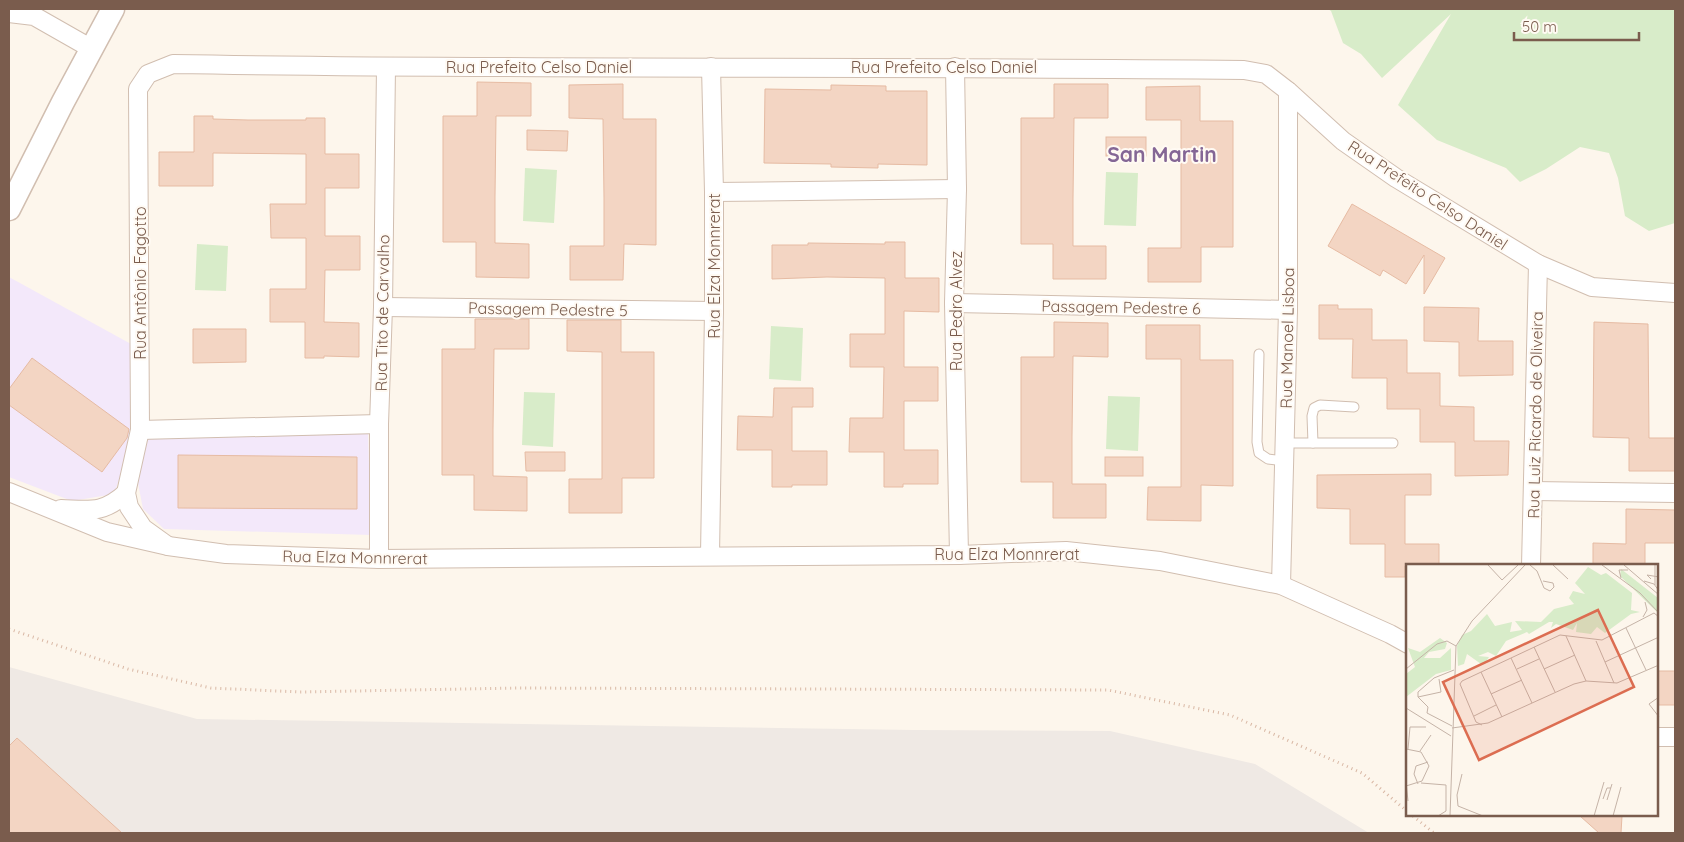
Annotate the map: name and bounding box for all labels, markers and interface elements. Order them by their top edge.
scale bar [1514,10,1639,42]
text: 50 m [1522,17,1557,36]
street label: Rua Prefeito Celso Daniel [446,57,632,77]
street label: Rua Prefeito Celso Daniel [851,57,1037,77]
street label: Rua Prefeito Celso Daniel [1344,136,1512,254]
district label: San Martin [1107,141,1217,167]
street label: Rua Elza Monnrerat [704,193,724,339]
street label: Rua Antônio Fagotto [130,206,150,360]
street label: Rua Tito de Carvalho [371,234,393,392]
street label: Rua Pedro Alvez [946,251,966,371]
street label: Rua Manoel Lisboa [1276,267,1298,409]
street label: Passagem Pedestre 6 [1041,296,1201,318]
street label: Passagem Pedestre 5 [468,298,628,320]
street label: Rua Luiz Ricardo de Oliveira [1523,311,1547,519]
street label: Rua Elza Monnrerat [934,544,1080,564]
street label: Rua Elza Monnrerat [282,546,428,568]
inset map [1406,564,1659,817]

